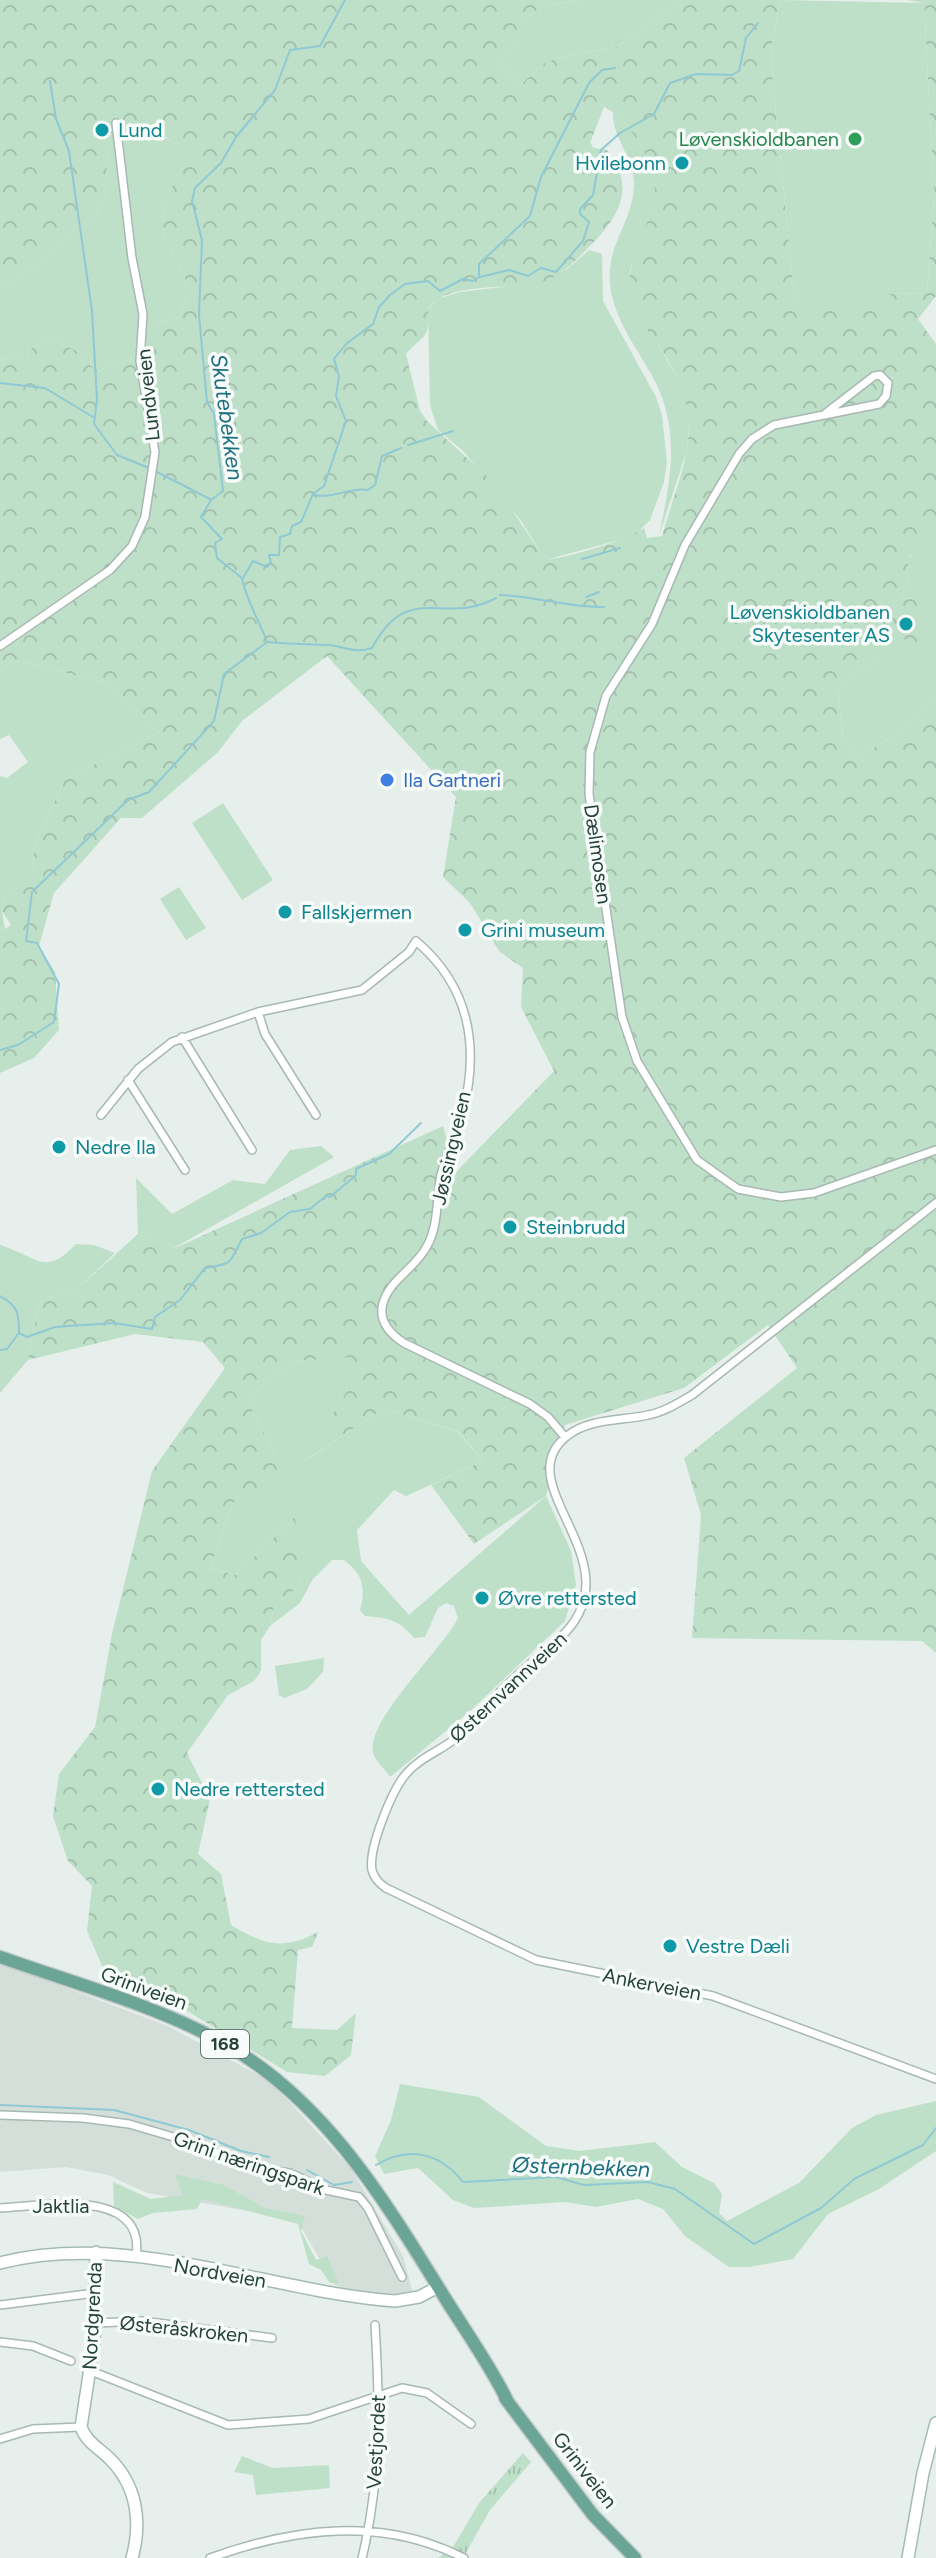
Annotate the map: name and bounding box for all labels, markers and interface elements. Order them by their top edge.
place label: Lund [118,118,162,142]
marker: Lund [93,121,111,139]
place label: Løvenskioldbanen [679,127,839,151]
marker: Løvenskioldbanen [846,130,864,148]
place label: Hvilebonn [575,151,666,175]
marker: Hvilebonn [673,154,691,172]
street label: Lundveien [131,348,165,442]
water label: Skutebekken [205,352,249,482]
place label: Løvenskioldbanen Skytesenter AS [730,600,890,647]
marker: Løvenskioldbanen Skytesenter AS [897,615,915,633]
place label: Ila Gartneri [403,768,501,792]
marker: Ila Gartneri [378,771,396,789]
street label: Dælimosen [579,803,617,905]
place label: Fallskjermen [301,900,412,924]
marker: Fallskjermen [276,903,294,921]
place label: Grini museum [481,918,605,942]
marker: Grini museum [456,921,474,939]
street label: Jøssingveien [426,1089,476,1207]
place label: Nedre Ila [75,1135,156,1159]
marker: Nedre Ila [50,1138,68,1156]
place label: Steinbrudd [526,1215,626,1239]
marker: Steinbrudd [501,1218,519,1236]
place label: Øvre rettersted [498,1586,637,1610]
marker: Øvre rettersted [473,1589,491,1607]
street label: Østernvannveien [444,1627,572,1747]
place label: Nedre rettersted [174,1777,325,1801]
marker: Nedre rettersted [149,1780,167,1798]
place label: Vestre Dæli [686,1934,790,1958]
marker: Vestre Dæli [661,1937,679,1955]
street label: Griniveien [98,1961,190,2015]
street label: Ankerveien [601,1963,703,2005]
road number: 168 [201,2030,249,2058]
street label: Grini næringspark [170,2126,328,2200]
water label: Østernbekken [510,2151,651,2183]
street label: Jaktlia [33,2194,90,2218]
street label: Nordveien [172,2253,268,2293]
street label: Nordgrenda [77,2261,107,2371]
street label: Østeråskroken [118,2310,250,2348]
street label: Vestjordet [362,2394,390,2490]
street label: Griniveien [548,2427,622,2513]

